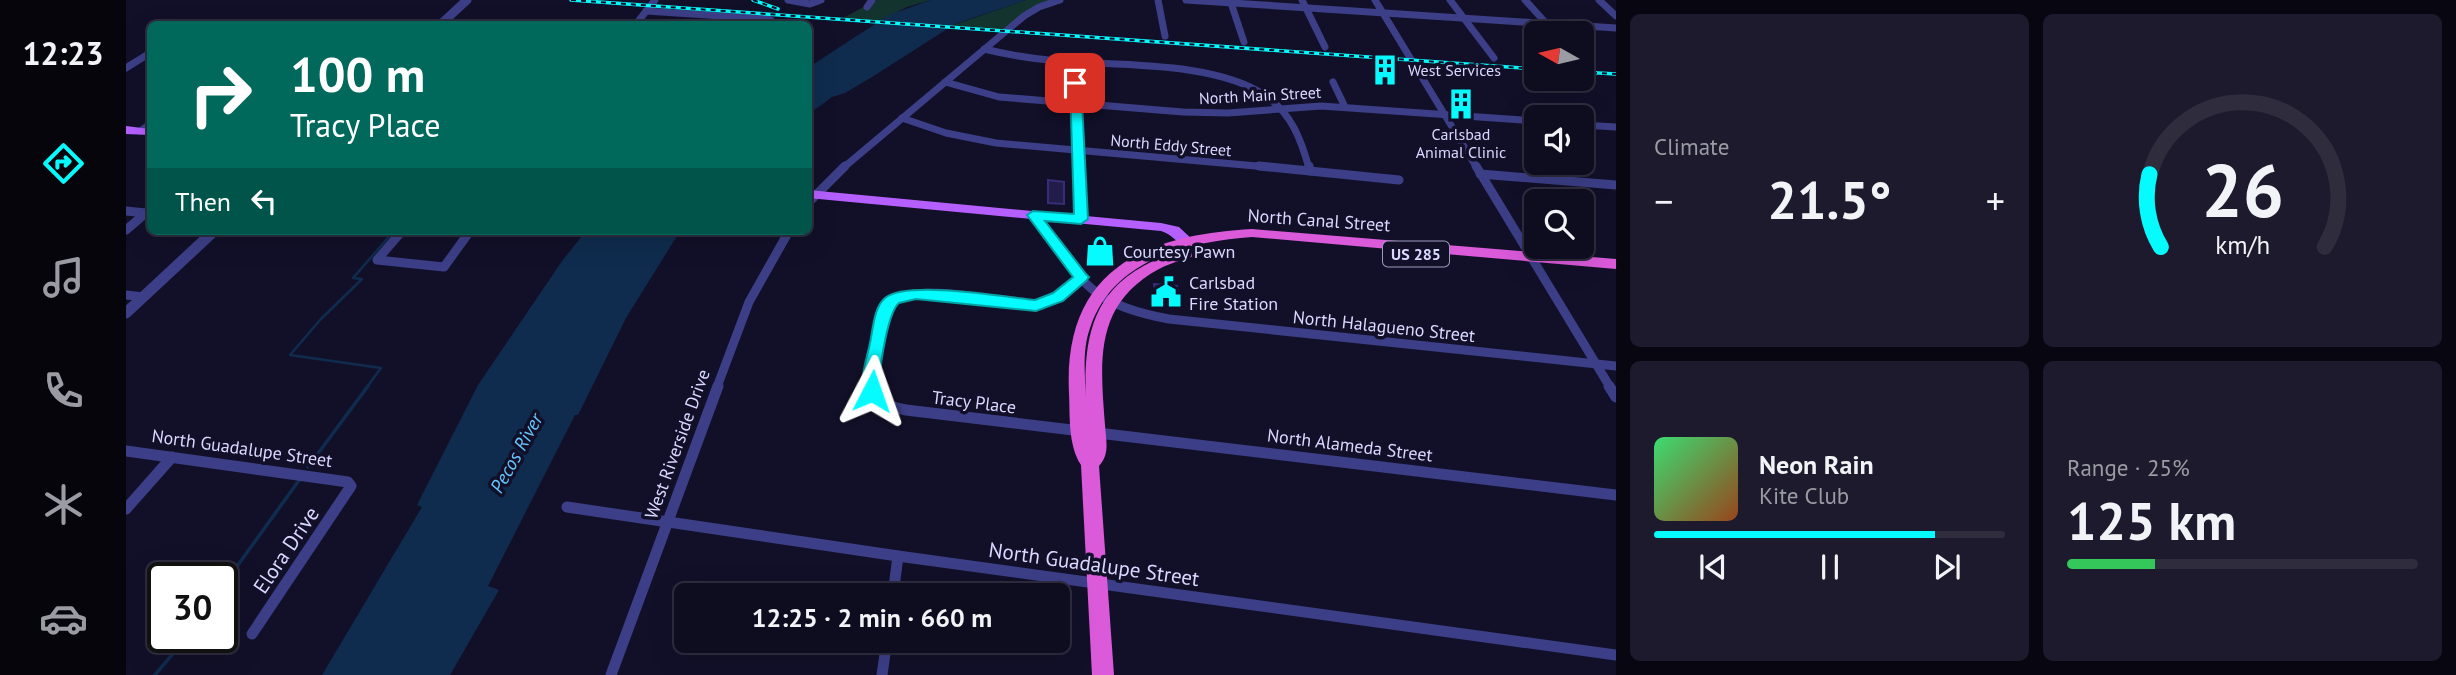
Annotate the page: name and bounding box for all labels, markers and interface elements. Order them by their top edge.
north arrow [1524,21,1594,91]
map controls [1524,21,1594,259]
text: 12:23 [22,32,104,74]
text: 100 m [290,42,425,106]
icon: right [175,49,266,140]
pin [1045,53,1105,113]
building icon: West Services [1368,53,1402,87]
place label: West Services [1408,60,1501,80]
icon: arrive [1056,64,1094,102]
street label: North Main Street [1198,82,1322,108]
building icon: Carlsbad Animal Clinic [1444,87,1478,121]
text: Tracy Place [290,104,441,146]
button: sound [1524,105,1594,175]
place label: Carlsbad Animal Clinic [1416,124,1506,162]
street label: North Eddy Street [1110,130,1233,160]
text: Climate [1654,132,1729,161]
icon: directions [39,139,88,188]
text: 26 [2201,143,2284,237]
text: 21.5° [1768,166,1891,233]
text: − [1654,176,1673,225]
text: + [1986,176,2005,225]
icon: left [245,182,283,220]
text: Then [175,185,231,218]
button: search [1524,189,1594,259]
street label: North Canal Street [1247,204,1391,236]
text: km/h [2215,228,2270,260]
shop icon: Courtesy Pawn [1083,234,1117,268]
place label: Courtesy Pawn [1123,240,1235,263]
road number: US 285 [1383,242,1449,266]
icon: music [39,253,88,302]
place label: Carlsbad Fire Station [1189,271,1278,315]
public building icon: Carlsbad Fire Station [1149,275,1183,309]
street label: North Halagueno Street [1292,305,1476,347]
position arrow [835,354,909,428]
icon: phone [39,366,88,415]
street label: West Riverside Drive [639,366,715,522]
street label: Tracy Place [931,385,1017,419]
water label: Pecos River [484,408,548,497]
street label: North Alameda Street [1266,423,1434,467]
street label: North Guadalupe Street [150,424,334,472]
text: Neon Rain [1759,448,1874,481]
text: Range · 25% [2067,453,2190,482]
icon: climate [39,480,88,529]
text: Kite Club [1759,481,1849,510]
text: 125 km [2067,487,2236,554]
street label: Elora Drive [247,501,325,599]
street label: North Guadalupe Street [987,536,1201,592]
icon: previous [1694,548,1732,586]
icon: pause [1811,548,1849,586]
icon: next [1928,548,1966,586]
speed limit sign: 30 [147,562,238,653]
icon: car [39,594,88,643]
text: 12:25 · 2 min · 660 m [752,601,992,634]

